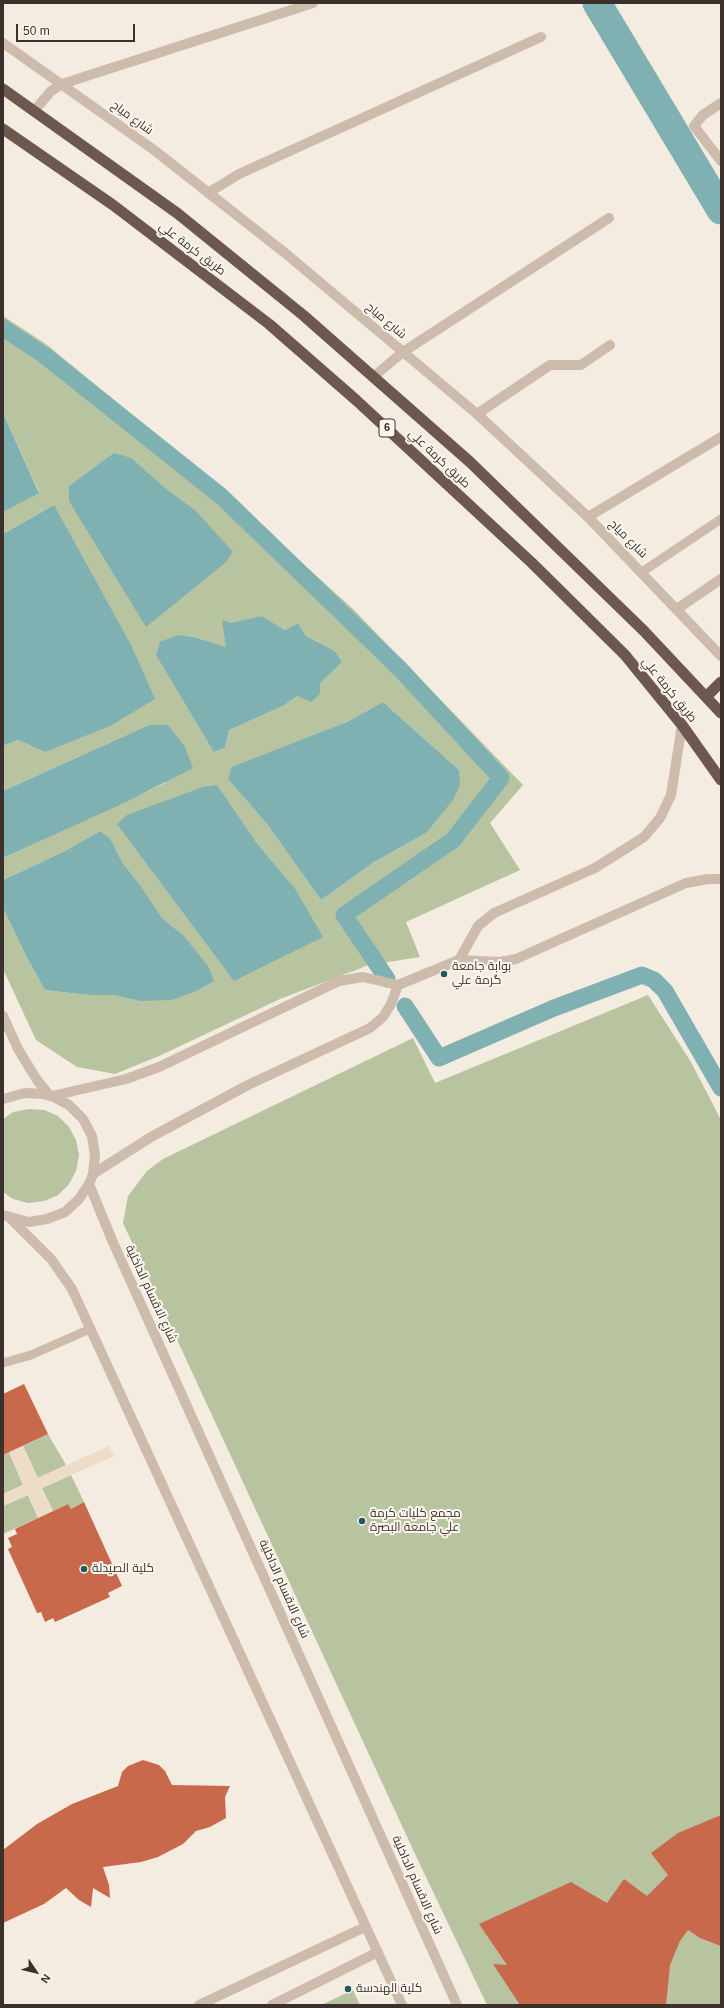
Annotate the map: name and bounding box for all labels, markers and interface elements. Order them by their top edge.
scale bar [18,16,137,42]
text: 50 m [23,24,50,38]
street label: شارع مياح [108,98,156,138]
street label: طريق كرمة علي [156,219,228,279]
street label: شارع مياح [363,300,409,342]
road number: 6 [379,419,395,437]
street label: طريق كرمة علي [405,427,473,491]
street label: شارع مياح [606,517,650,561]
street label: طريق كرمة علي [638,655,700,725]
place label: بوابة جامعة گرمة علي [452,960,511,988]
marker: بوابة جامعة گرمة علي [439,969,449,979]
street label: شارع الاقسام الداخلية [122,1243,180,1345]
place label: مجمع كليات كرمة علي جامعة البصرة [370,1507,461,1535]
marker: مجمع كليات كرمة علي جامعة البصرة [357,1516,367,1526]
street label: شارع الاقسام الداخلية [256,1537,312,1641]
place label: كلية الصيدلة [92,1562,154,1576]
marker: كلية الصيدلة [79,1564,89,1574]
street label: شارع الاقسام الداخلية [389,1833,445,1937]
north arrow [16,1952,56,1992]
text: N [39,1972,53,1986]
place label: كلية الهندسة [356,1982,422,1996]
marker: كلية الهندسة [343,1984,353,1994]

